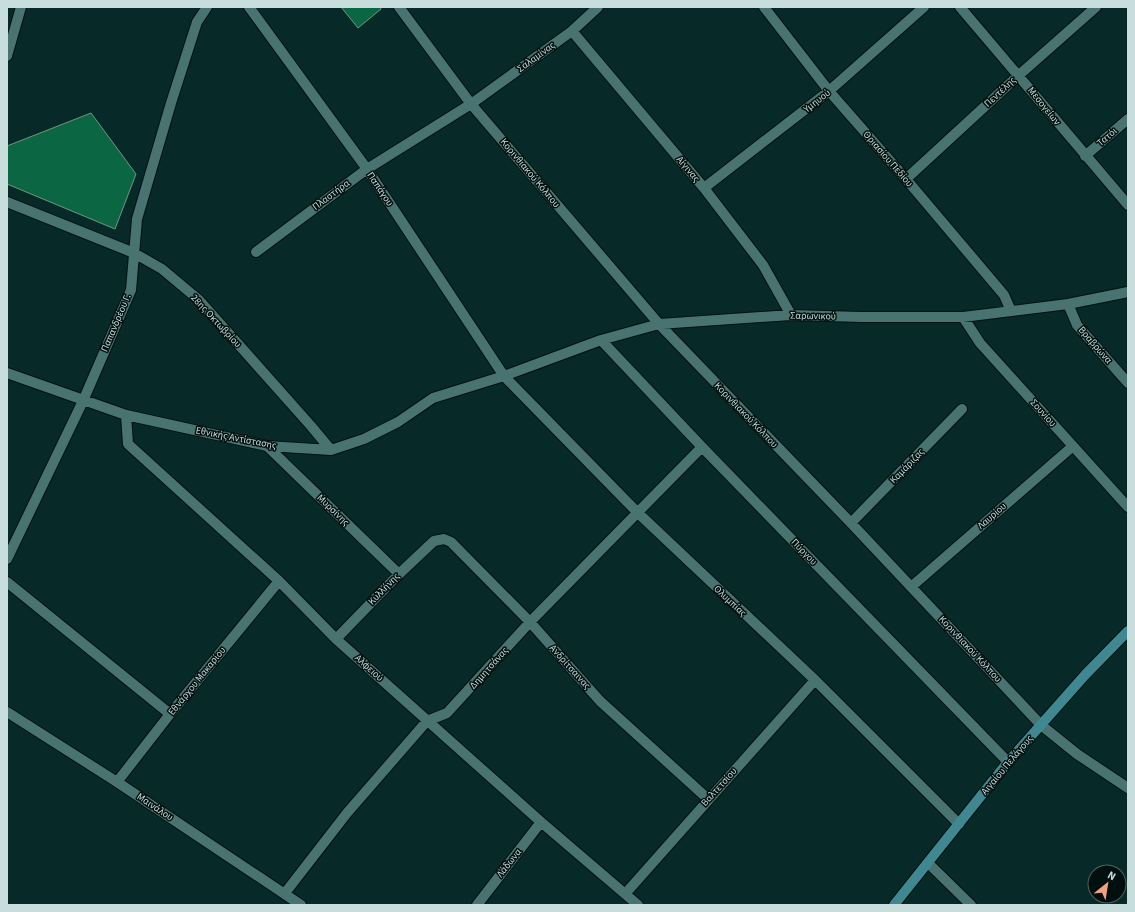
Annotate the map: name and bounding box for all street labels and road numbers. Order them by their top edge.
street label: Σαλαμίνας [514,38,559,76]
street label: Πεντέλης [981,73,1020,110]
street label: Μεσογείων [1024,84,1064,128]
street label: Υμηυού [800,86,834,117]
street label: Τατόι [1094,124,1120,150]
street label: Θριασίου Πεδίου [860,128,916,190]
street label: Κορινθιακού Κόλπου [497,135,563,211]
street label: Αίγινας [673,153,703,186]
street label: Παπάγου [363,169,397,209]
street label: Πλαστήρα [309,176,353,214]
street label: 28ης Οκτωβρίου [188,291,244,351]
street label: Παπανδρέου Γ. [98,292,134,354]
street label: Σαρωνικού [790,309,836,323]
street label: Βραβρώνα [1075,323,1115,367]
street label: Κορινθιακού Κόλπου [711,379,781,451]
street label: Σουνίου [1027,396,1059,430]
street label: Εθνικής Αντίστασης [194,423,278,453]
street label: Καμάριζας [887,445,928,487]
street label: Μυρσίνης [314,491,353,530]
street label: Λαυρίου [974,499,1010,533]
street label: Πύργου [788,536,820,568]
street label: Κυλλήνης [365,569,403,608]
street label: Ολυμπίας [711,582,750,620]
street label: Κορινθιακού Κόλπου [935,613,1005,685]
street label: Ανδρίτσαινας [546,642,594,693]
street label: Δημητσάνας [466,643,512,692]
street label: Εθνάρχου Μακαρίου [165,644,229,718]
street label: Αλφειού [351,651,387,685]
street label: Αιγαίου Πελάγους [978,732,1037,798]
street label: Βαλτετσίου [698,765,740,809]
street label: Μαινάλου [134,790,176,824]
street label: Λάδωνα [493,845,525,880]

